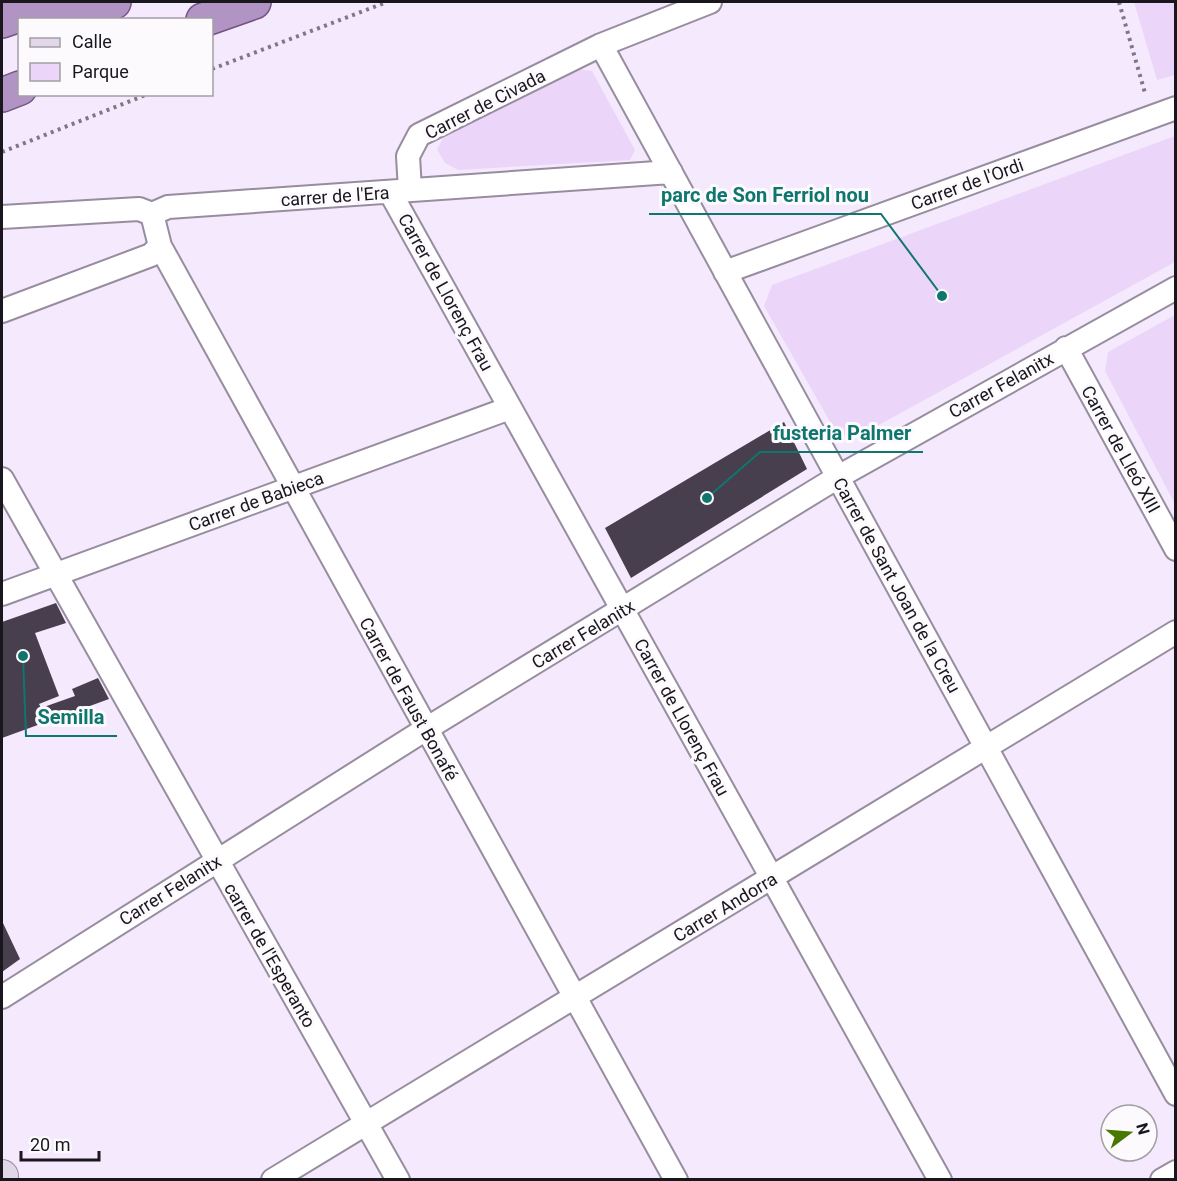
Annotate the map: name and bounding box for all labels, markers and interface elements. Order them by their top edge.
legend [18,18,213,96]
text: Calle [72,31,112,52]
text: Parque [72,61,129,82]
street label: Carrer de Civada [421,65,549,143]
street label: Carrer de l'Ordi [908,154,1026,214]
callout: parc de Son Ferriol nou [649,176,881,214]
street label: carrer de l'Era [280,182,390,210]
text: parc de Son Ferriol nou [661,183,869,207]
street label: Carrer de Llorenç Frau [394,210,498,374]
street label: Carrer Felanitx [945,348,1057,422]
street label: Carrer de Lleó XIII [1077,382,1165,516]
callout: fusteria Palmer [760,414,923,452]
text: fusteria Palmer [773,421,912,445]
street label: Carrer de Babieca [186,467,326,535]
street label: Carrer de Sant Joan de la Creu [829,474,965,696]
street label: Carrer Felanitx [528,595,638,673]
street label: Carrer de Faust Bonafé [355,614,463,784]
street label: Carrer de Llorenç Frau [630,635,734,799]
callout: Semilla [26,698,117,736]
text: Semilla [37,705,105,729]
street label: Carrer Felanitx [115,850,225,930]
street label: Carrer Andorra [669,868,781,946]
street label: carrer de l'Esperanto [220,879,320,1031]
north arrow [1099,1103,1159,1163]
text: N [1132,1121,1154,1137]
scale bar [21,1124,99,1162]
text: 20 m [30,1134,70,1155]

